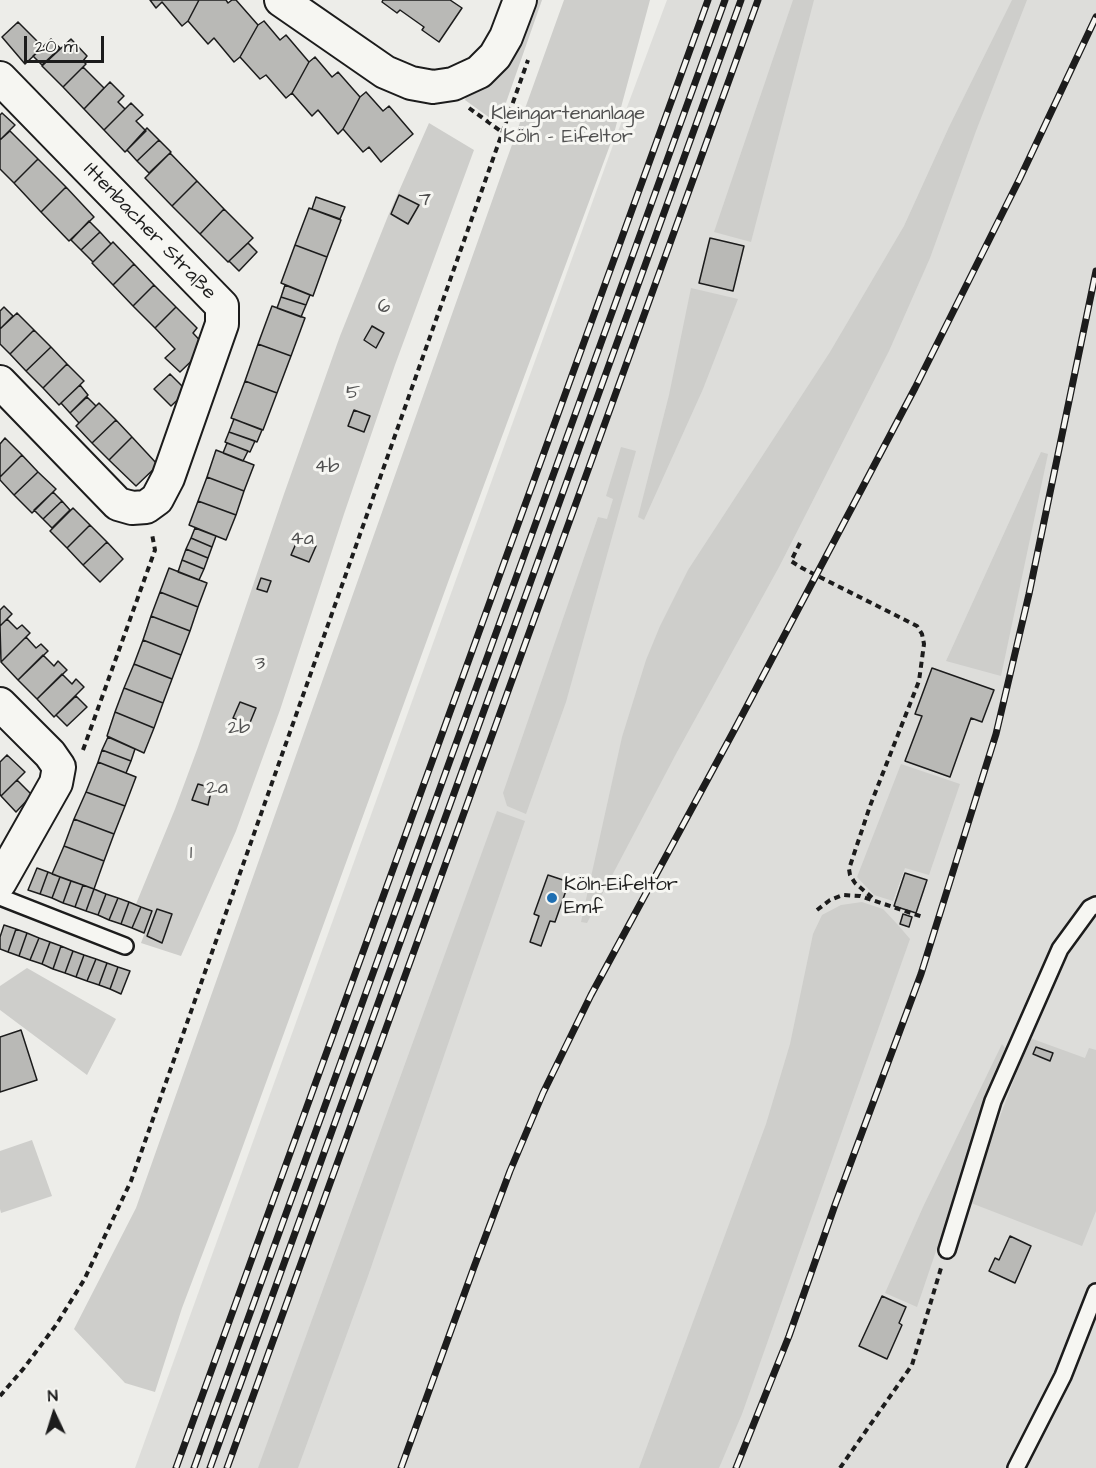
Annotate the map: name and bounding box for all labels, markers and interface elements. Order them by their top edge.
scale bar [27,24,106,62]
text: 20 m [35,34,78,59]
park label: Kleingartenanlage Köln - Eifeltor [491,103,645,150]
street label: Ittenbacher Straße [77,159,221,305]
park label: 7 [419,189,431,213]
park label: 6 [378,296,390,320]
park label: 5 [346,382,360,406]
park label: 4b [315,456,339,480]
park label: 4a [290,528,314,552]
park label: 3 [255,653,265,677]
park label: 2b [228,717,250,741]
park label: 2a [206,777,228,801]
park label: 1 [190,842,192,866]
place label: Köln-Eifeltor Emf [564,874,678,921]
marker: Köln-Eifeltor Emf [545,891,559,905]
north arrow [24,1384,84,1444]
text: N [47,1385,59,1407]

